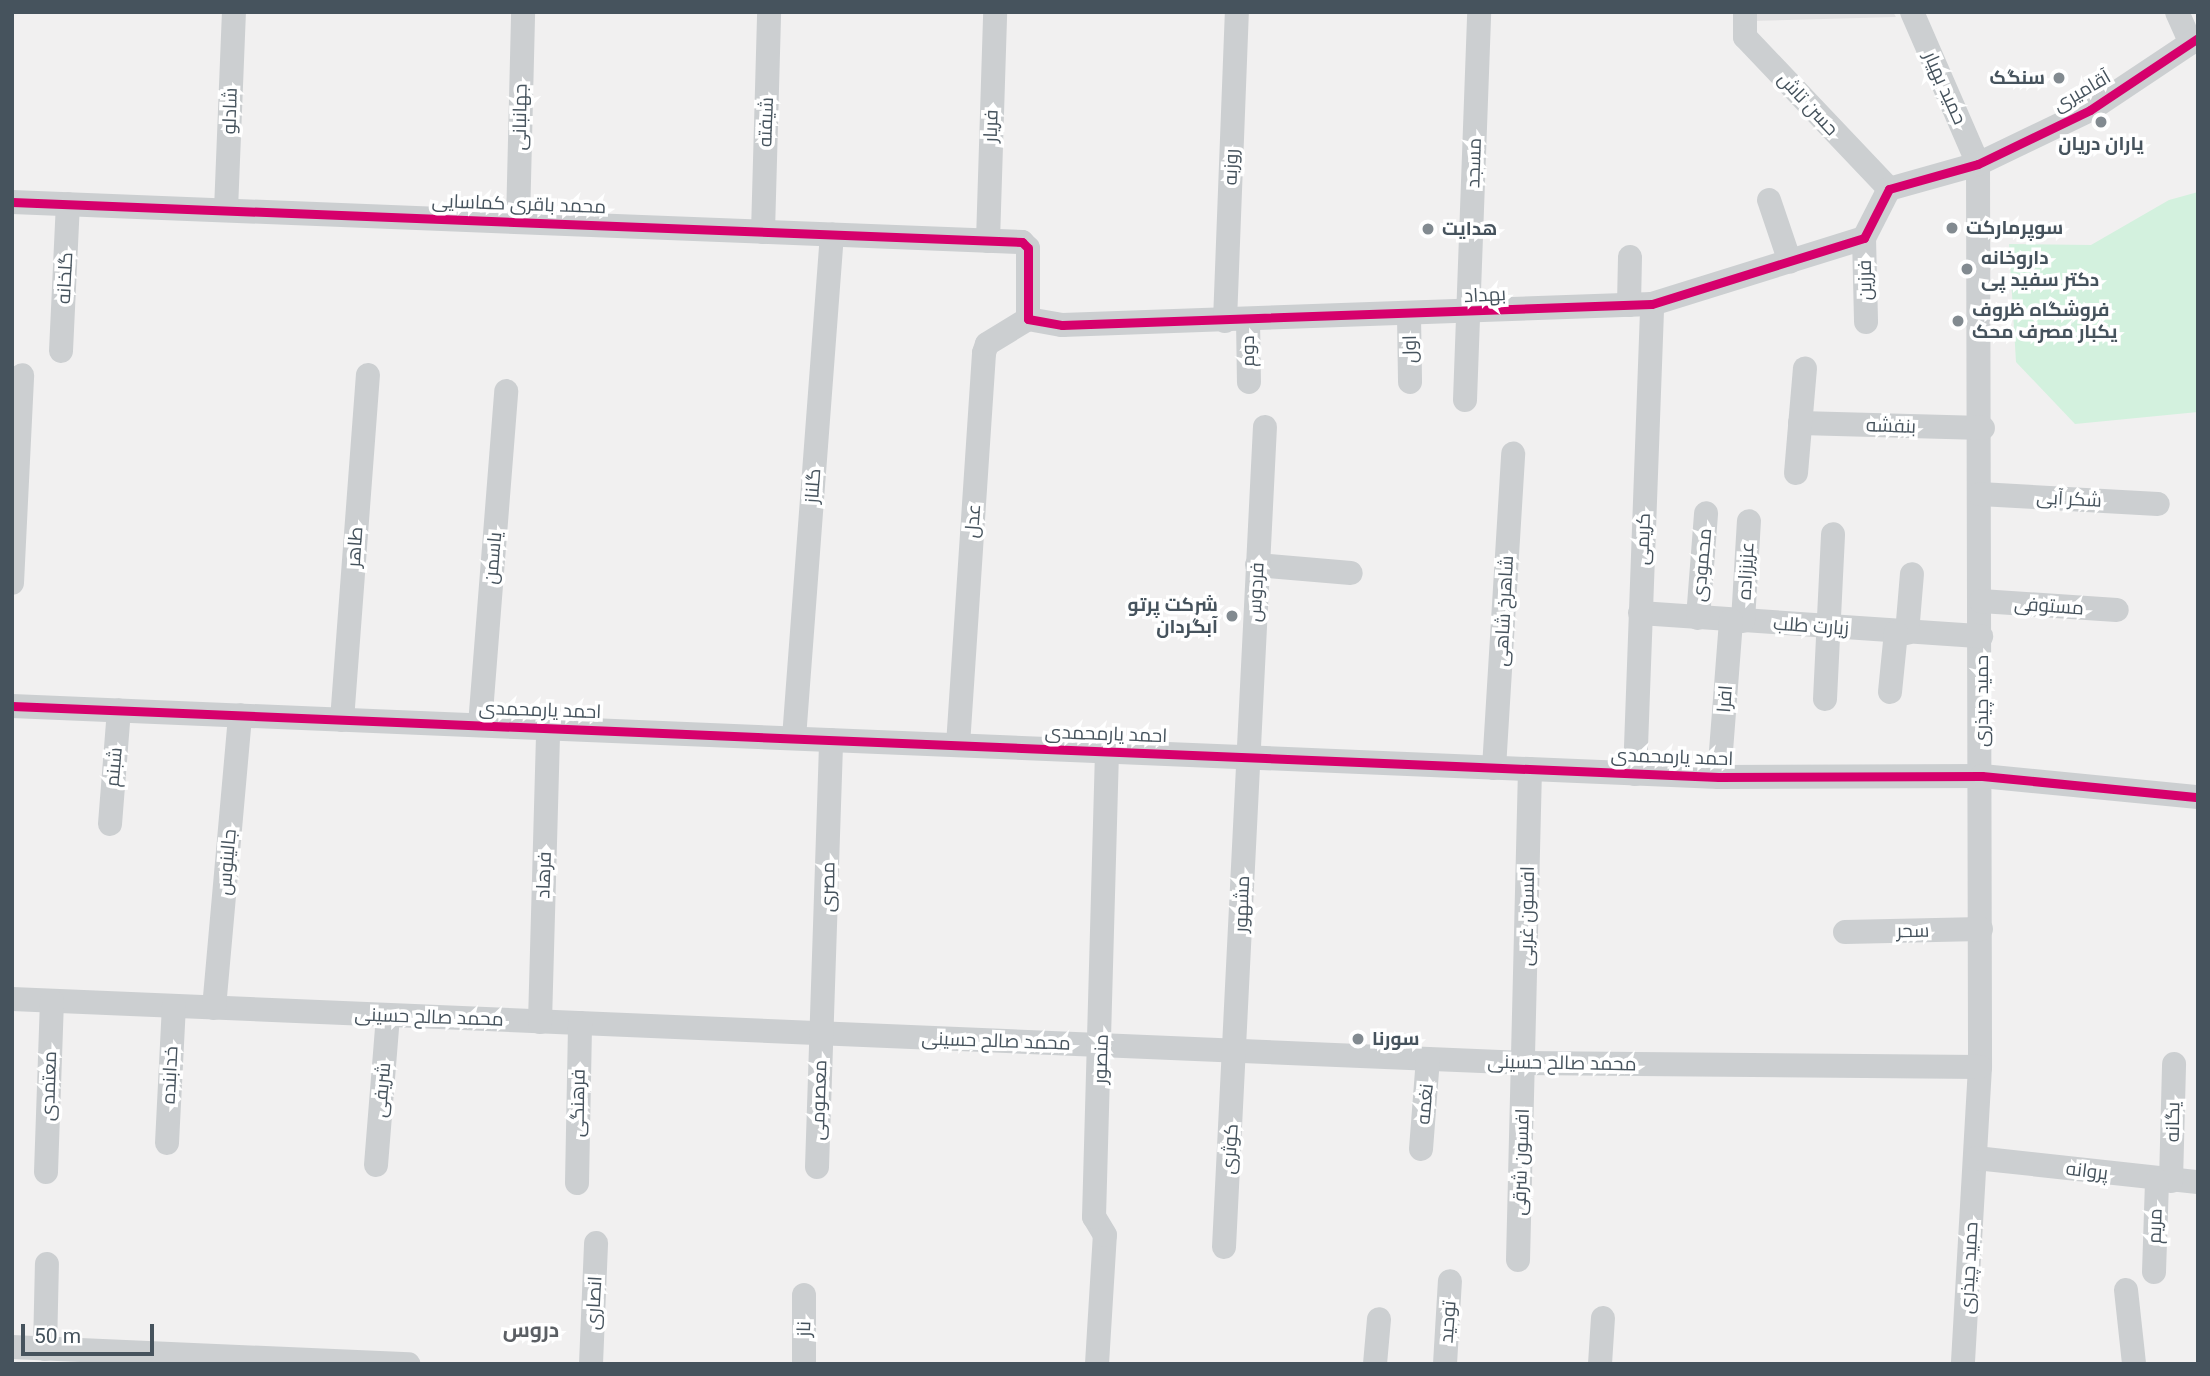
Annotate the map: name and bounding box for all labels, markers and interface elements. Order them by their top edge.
street label: حمید بهیار [1919,48,1971,128]
street label: آقامیری [2049,65,2115,117]
place label: سنگک [1990,67,2045,89]
street label: حسن تاش [1773,68,1843,140]
marker: سنگک [2051,70,2067,86]
street label: جهانبانی [508,83,532,151]
street label: شادلو [218,87,242,135]
street label: شیفته [754,97,778,147]
street label: فریار [979,109,1003,143]
marker: یاران دریان [2093,114,2109,130]
place label: یاران دریان [2058,133,2144,155]
street label: مسجد [1462,138,1486,188]
street label: روزبه [1219,148,1243,186]
street label: محمد باقری کماسایی [431,190,607,218]
place label: سوپرمارکت [1966,217,2063,239]
place label: هدایت [1442,218,1497,240]
marker: سوپرمارکت [1944,220,1960,236]
marker: هدایت [1420,221,1436,237]
place label: داروخانه دکتر سفید پی [1981,247,2099,291]
street label: گلخانه [52,252,78,304]
street label: فرزین [1853,260,1877,300]
marker: داروخانه دکتر سفید پی [1959,261,1975,277]
street label: بهداد [1463,283,1507,307]
place label: فروشگاه ظروف یکبار مصرف محک [1972,299,2117,343]
marker: فروشگاه ظروف یکبار مصرف محک [1950,313,1966,329]
street label: دوم [1237,335,1259,367]
street label: اول [1398,335,1422,363]
street label: بنفشه [1866,414,1916,438]
street label: گلناز [800,468,826,504]
street label: شکر آبی [2036,486,2102,512]
street label: عدل [960,503,986,539]
street label: کریمی [1631,512,1655,566]
street label: طاهر [342,526,368,568]
street label: محمودی [1687,527,1717,603]
street label: یاسمن [479,531,507,585]
street label: عزیززاده [1733,541,1759,601]
street label: شاهرخ شاهی [1490,555,1518,667]
street label: فردوس [1243,562,1269,622]
street label: مستوفی [2013,592,2085,620]
place label: شرکت پرتو آبگردان [1128,594,1218,638]
marker: شرکت پرتو آبگردان [1224,608,1240,624]
street label: زیارت طلب [1772,612,1850,640]
street label: حمید چیذری [1971,655,1993,747]
street label: افرا [1713,685,1737,713]
street label: احمد یارمحمدی [478,696,602,724]
street label: احمد یارمحمدی [1044,720,1168,748]
street label: احمد یارمحمدی [1610,743,1734,771]
street label: شبنم [101,746,127,788]
street label: جالینوس [213,828,241,896]
street label: فرهاد [532,851,556,899]
street label: مصری [816,862,840,912]
street label: افسون غربی [1515,866,1539,966]
street label: مشهور [1230,875,1254,933]
street label: سحر [1896,919,1930,943]
street label: محمد صالح حسینی [354,1003,504,1031]
street label: محمد صالح حسینی [921,1027,1071,1055]
place label: سورنا [1372,1028,1419,1050]
marker: سورنا [1350,1031,1366,1047]
street label: منصور [1089,1034,1113,1084]
street label: خدابنده [157,1046,183,1104]
street label: محمد صالح حسینی [1487,1050,1637,1076]
street label: معتمدی [36,1051,62,1121]
street label: معصومی [806,1059,832,1141]
street label: شریفی [368,1062,396,1118]
street label: فرهنگی [566,1069,590,1137]
street label: نغمه [1412,1083,1438,1125]
street label: یگانه [2161,1102,2185,1142]
street label: افسون شرقی [1508,1108,1534,1216]
street label: کوثری [1217,1123,1243,1175]
street label: پروانه [2065,1157,2109,1185]
street label: مریم [2143,1208,2167,1244]
street label: حمید چیذری [1955,1221,1983,1315]
street label: انصاری [581,1275,607,1331]
street label: توحید [1435,1300,1461,1344]
scale bar [24,1310,158,1354]
district label: دروس [503,1317,559,1343]
street label: ناز [792,1321,816,1337]
text: 50 m [34,1324,81,1348]

